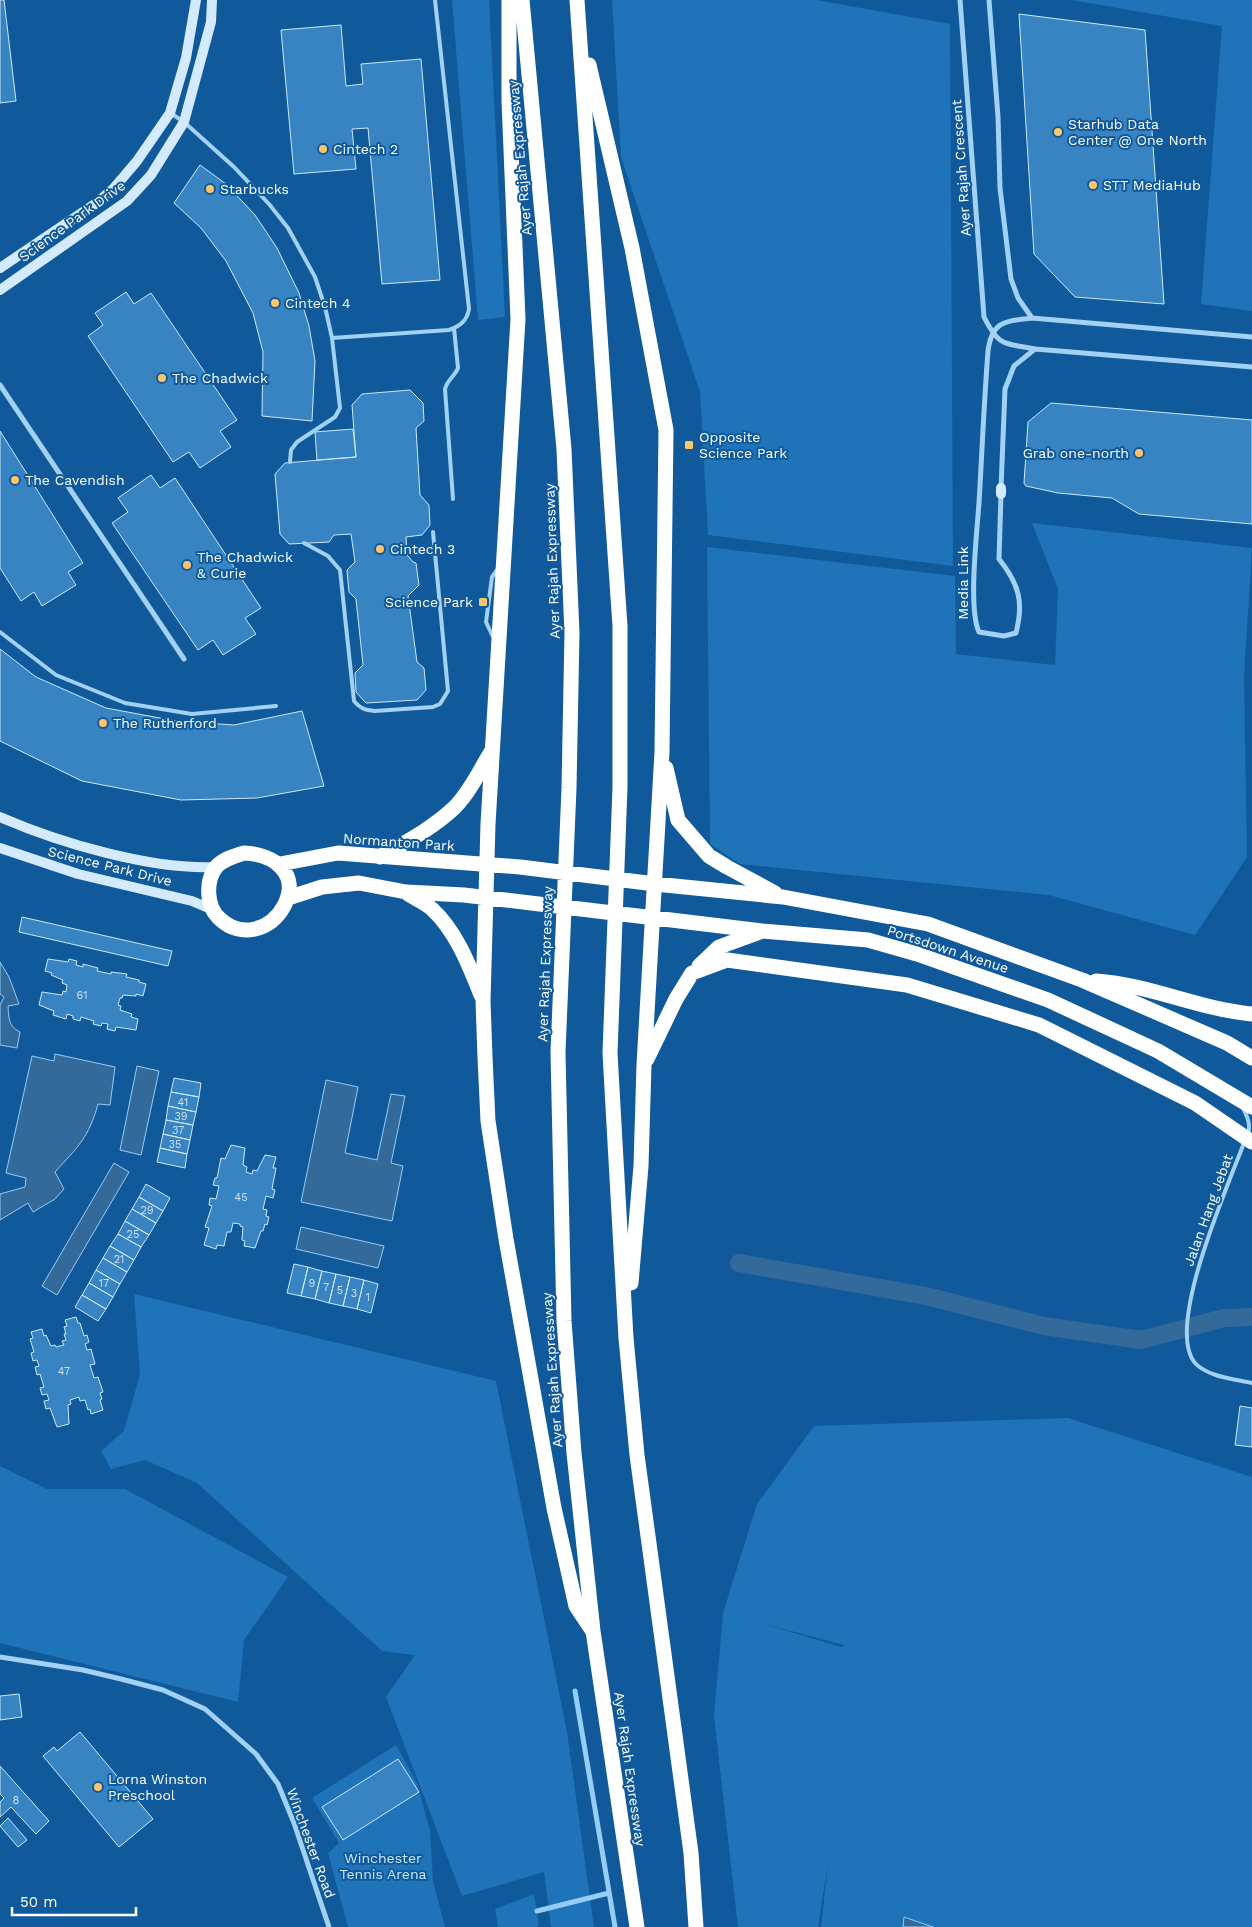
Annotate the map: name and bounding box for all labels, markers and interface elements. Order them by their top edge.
street label: Ayer Rajah Expressway [505,79,535,236]
street label: Ayer Rajah Crescent [948,99,974,237]
place label: Starhub Data Center @ One North [1068,116,1207,148]
marker: Starhub Data Center @ One North [1052,126,1064,138]
place label: Cintech 2 [333,141,398,157]
marker: Cintech 2 [317,143,329,155]
street label: Science Park Drive [16,177,128,265]
place label: STT MediaHub [1103,177,1201,193]
marker: STT MediaHub [1087,179,1099,191]
place label: Starbucks [220,181,289,197]
marker: Starbucks [204,183,216,195]
place label: Cintech 4 [285,295,351,311]
marker: Cintech 4 [269,297,281,309]
place label: The Chadwick [172,370,268,386]
marker: The Chadwick [156,372,168,384]
place label: Opposite Science Park [699,429,787,461]
marker: Opposite Science Park [683,439,695,451]
place label: Grab one-north [1023,445,1129,461]
marker: Grab one-north [1133,447,1145,459]
place label: The Cavendish [25,472,125,488]
marker: The Cavendish [9,474,21,486]
street label: Ayer Rajah Expressway [541,482,563,639]
place label: Cintech 3 [390,541,455,557]
marker: Cintech 3 [374,543,386,555]
street label: Media Link [955,546,971,620]
place label: The Chadwick & Curie [197,549,293,581]
marker: The Chadwick & Curie [181,559,193,571]
place label: Science Park [385,594,473,610]
marker: Science Park [477,596,489,608]
place label: The Rutherford [113,715,217,731]
marker: The Rutherford [97,717,109,729]
street label: Normanton Park [343,830,455,854]
street label: Science Park Drive [46,843,174,889]
street label: Ayer Rajah Expressway [534,885,556,1042]
street label: Portsdown Avenue [885,922,1011,976]
house number: 61 [77,989,87,1002]
house number: 41 [178,1096,188,1109]
house number: 39 [174,1110,188,1123]
house number: 37 [172,1124,184,1137]
house number: 35 [169,1138,181,1151]
street label: Jalan Hang Jebat [1180,1152,1236,1268]
house number: 45 [234,1191,248,1204]
house number: 29 [140,1204,154,1217]
house number: 25 [127,1228,139,1241]
house number: 21 [114,1253,124,1266]
house number: 17 [99,1277,109,1290]
house number: 9 [309,1277,316,1290]
house number: 7 [323,1281,329,1294]
house number: 5 [337,1284,343,1297]
house number: 3 [351,1287,357,1300]
house number: 1 [366,1291,370,1304]
street label: Ayer Rajah Expressway [539,1291,565,1448]
house number: 47 [58,1365,70,1378]
street label: Ayer Rajah Expressway [611,1691,649,1848]
place label: Lorna Winston Preschool [108,1771,207,1803]
marker: Lorna Winston Preschool [92,1781,104,1793]
street label: Winchester Road [284,1786,338,1900]
house number: 8 [13,1794,20,1807]
park label: Winchester Tennis Arena [339,1850,427,1882]
scale bar [12,1884,136,1916]
text: 50 m [20,1893,57,1911]

